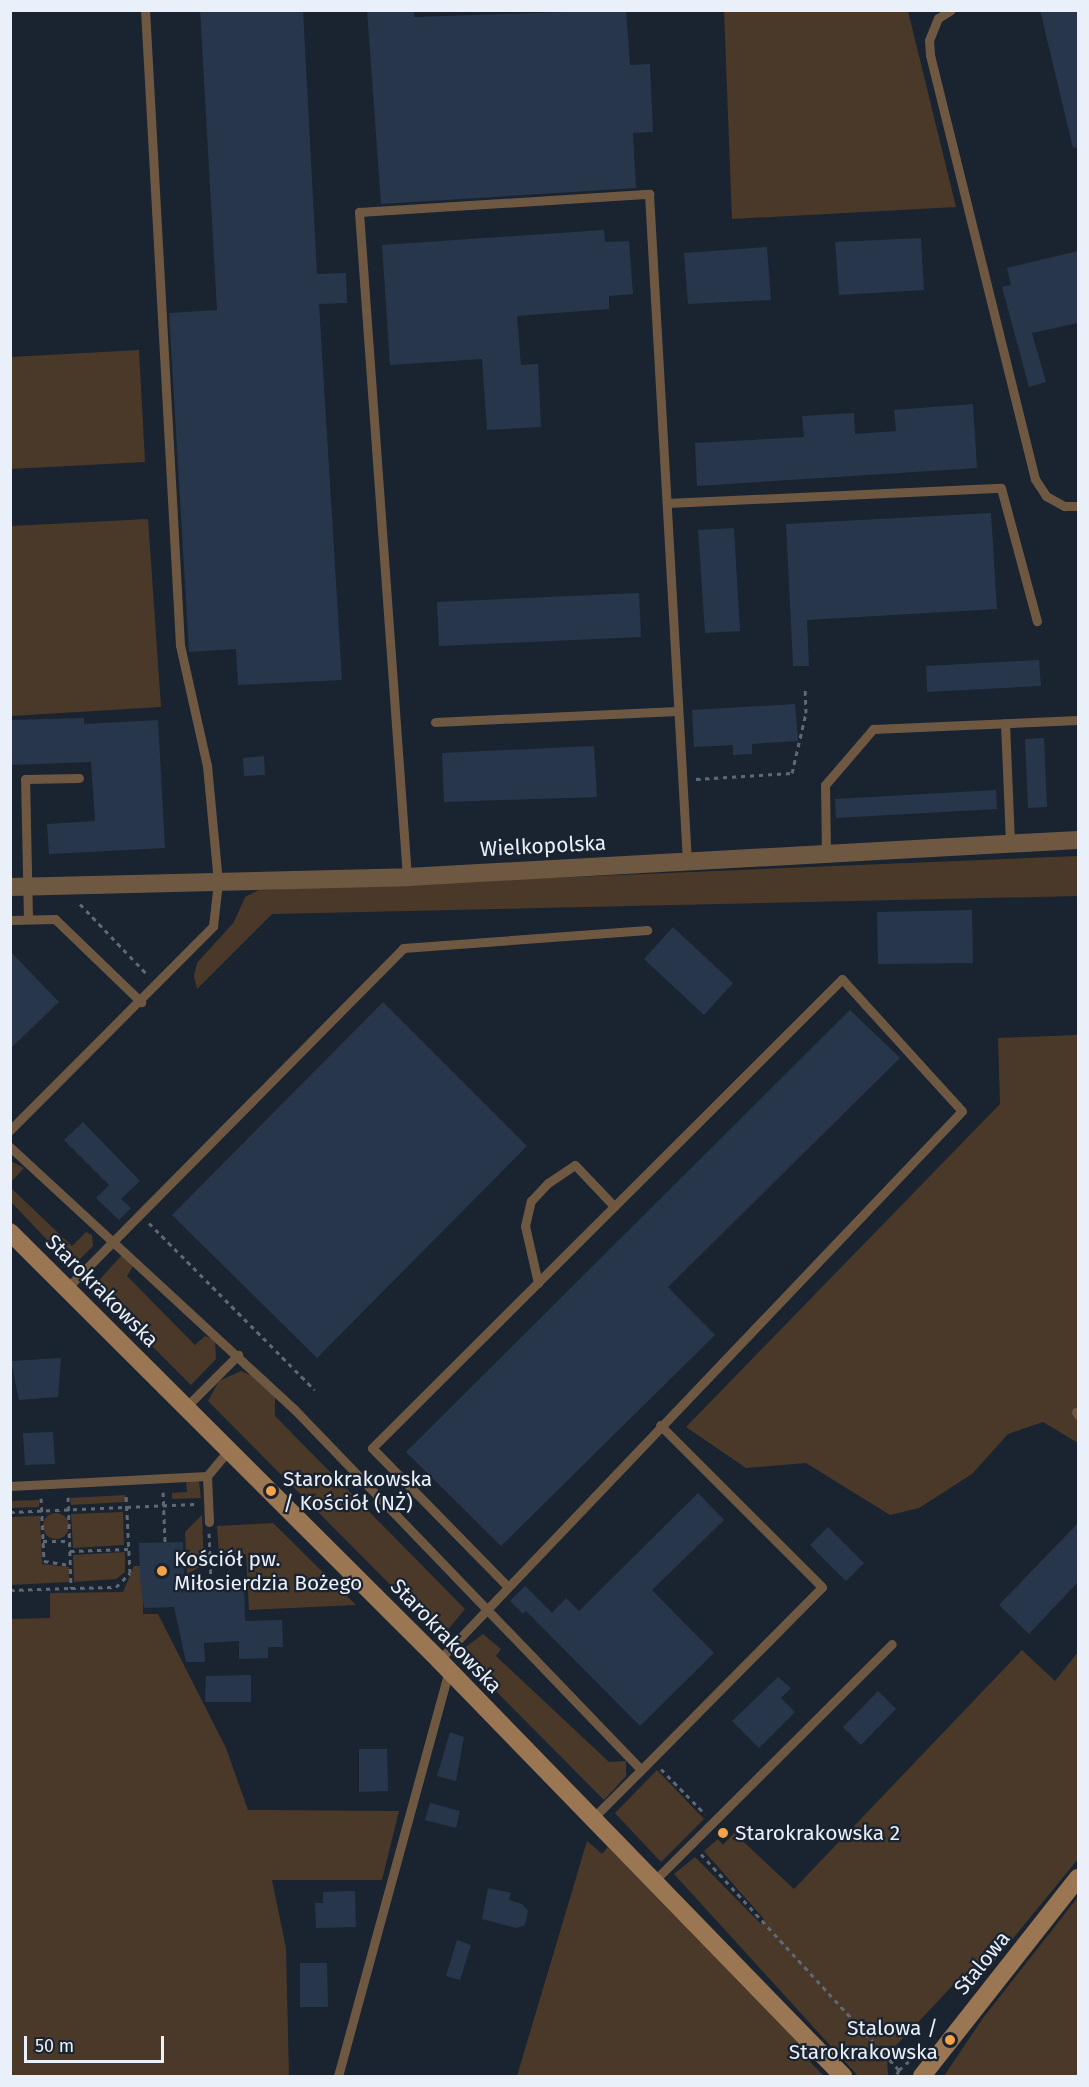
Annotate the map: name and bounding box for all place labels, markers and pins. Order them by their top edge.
place label: Starokrakowska / Kościół (NŻ) [283,1466,432,1516]
marker: Starokrakowska / Kościół (NŻ) [264,1484,278,1498]
place label: Kościół pw. Miłosierdzia Bożego [174,1546,362,1596]
marker: Kościół pw. Miłosierdzia Bożego [155,1564,169,1578]
place label: Starokrakowska 2 [735,1820,900,1846]
marker: Starokrakowska 2 [716,1826,730,1840]
place label: Stalowa / Starokrakowska [789,2015,938,2065]
marker: Stalowa / Starokrakowska [943,2033,957,2047]

